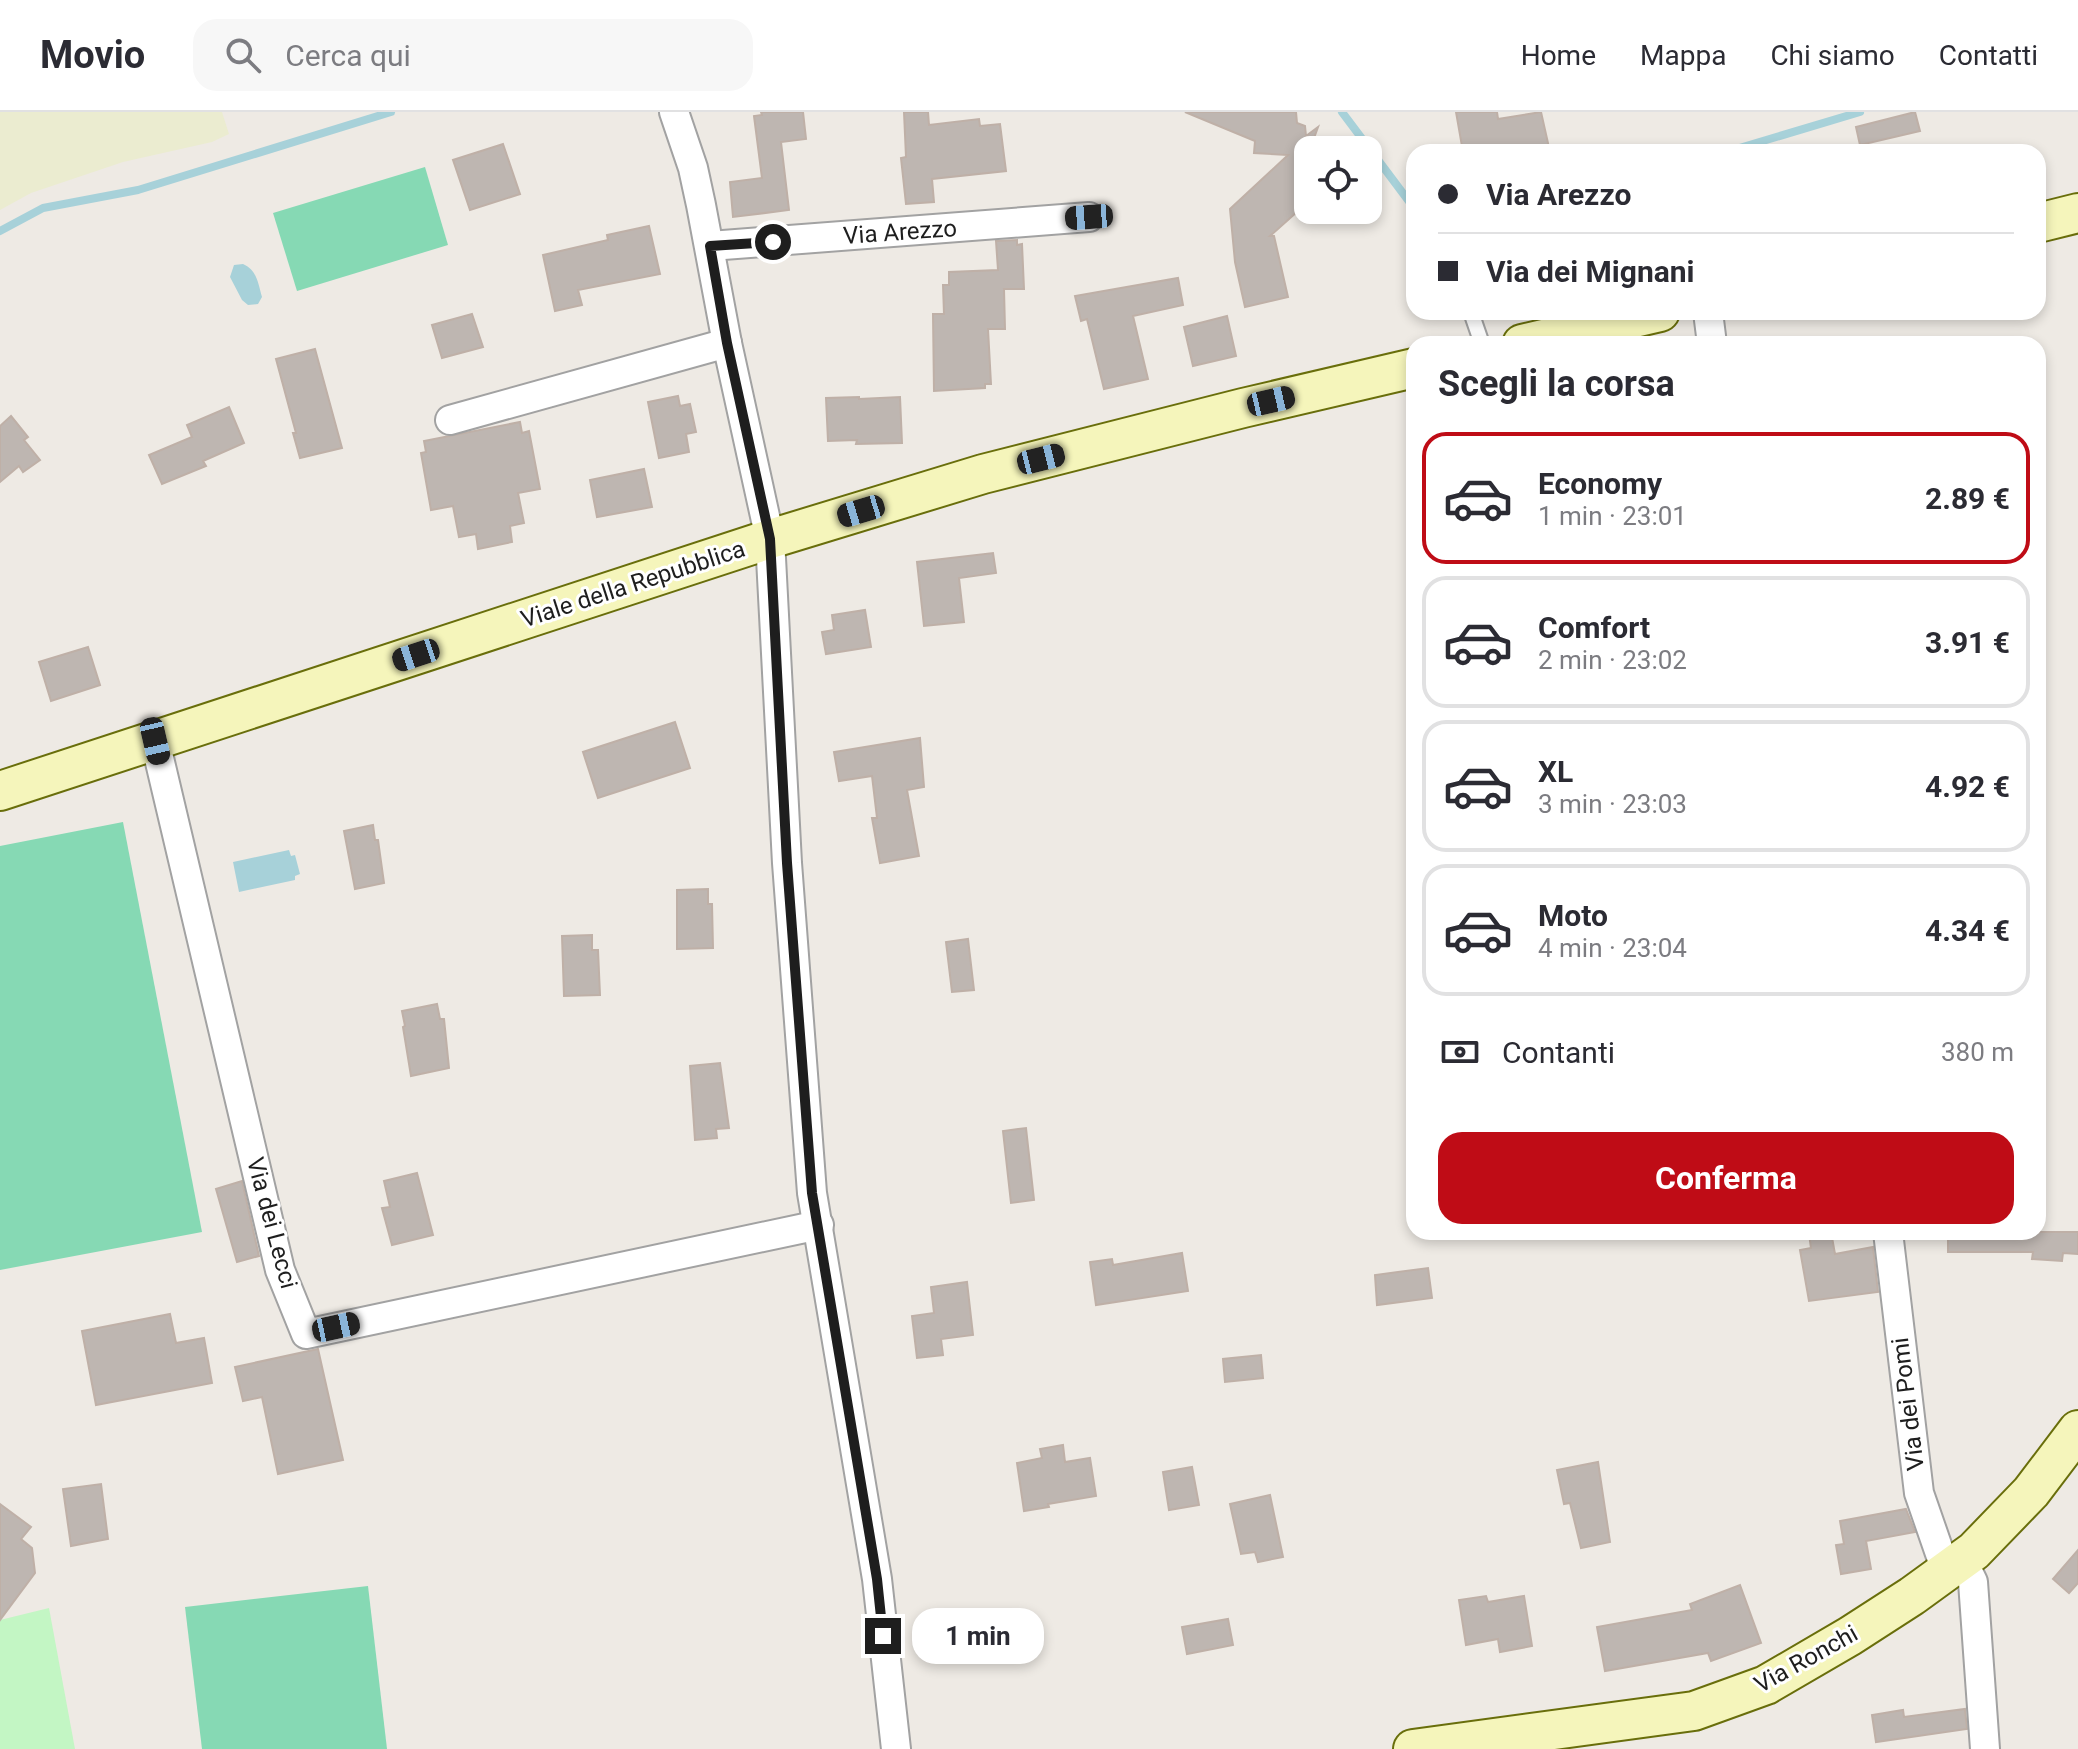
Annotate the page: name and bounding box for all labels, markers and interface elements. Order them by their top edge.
search box [193,19,753,91]
text: Movio [40,33,145,77]
icon: search [221,33,265,77]
text: Cerca qui [285,38,411,73]
text: Home [1521,39,1596,72]
text: Mappa [1640,39,1726,72]
text: Chi siamo [1770,39,1895,72]
text: Contatti [1939,39,2038,72]
map controls [1294,136,1382,224]
button: locate [1294,136,1382,224]
text: Via Arezzo [1486,177,1631,212]
car [1064,203,1114,231]
street label: Via Arezzo [842,214,958,250]
route start [755,224,791,260]
text: Via dei Mignani [1486,254,1695,289]
text: Scegli la corsa [1438,363,1675,405]
car [1245,384,1297,418]
car [1015,442,1067,476]
icon: car [1442,462,1514,534]
text: Economy [1538,466,1662,501]
text: 2.89 € [1925,481,2010,516]
car [835,493,887,529]
text: 1 min · 23:01 [1538,501,1687,531]
street label: Viale della Repubblica [517,535,749,633]
icon: car [1442,606,1514,678]
text: Comfort [1538,610,1650,645]
text: 3.91 € [1925,625,2010,660]
car [389,636,443,674]
text: 2 min · 23:02 [1538,645,1687,675]
car [138,715,172,767]
icon: car [1442,750,1514,822]
text: XL [1538,754,1573,789]
text: 4.92 € [1925,769,2010,804]
text: 3 min · 23:03 [1538,789,1687,819]
icon: car [1442,894,1514,966]
text: Moto [1538,898,1608,933]
text: 4.34 € [1925,913,2010,948]
text: 4 min · 23:04 [1538,933,1687,963]
icon: cash [1438,1030,1482,1074]
text: Contanti [1502,1035,1615,1070]
text: 380 m [1941,1037,2014,1067]
button: Conferma [1438,1132,2014,1224]
street label: Via dei Lecci [241,1154,303,1292]
car [310,1310,362,1344]
street label: Via dei Pomi [1886,1336,1930,1472]
callout: 1 min [911,1608,1043,1664]
route end [865,1618,901,1654]
street label: Via Ronchi [1750,1619,1862,1699]
text: 1 min [945,1621,1011,1651]

